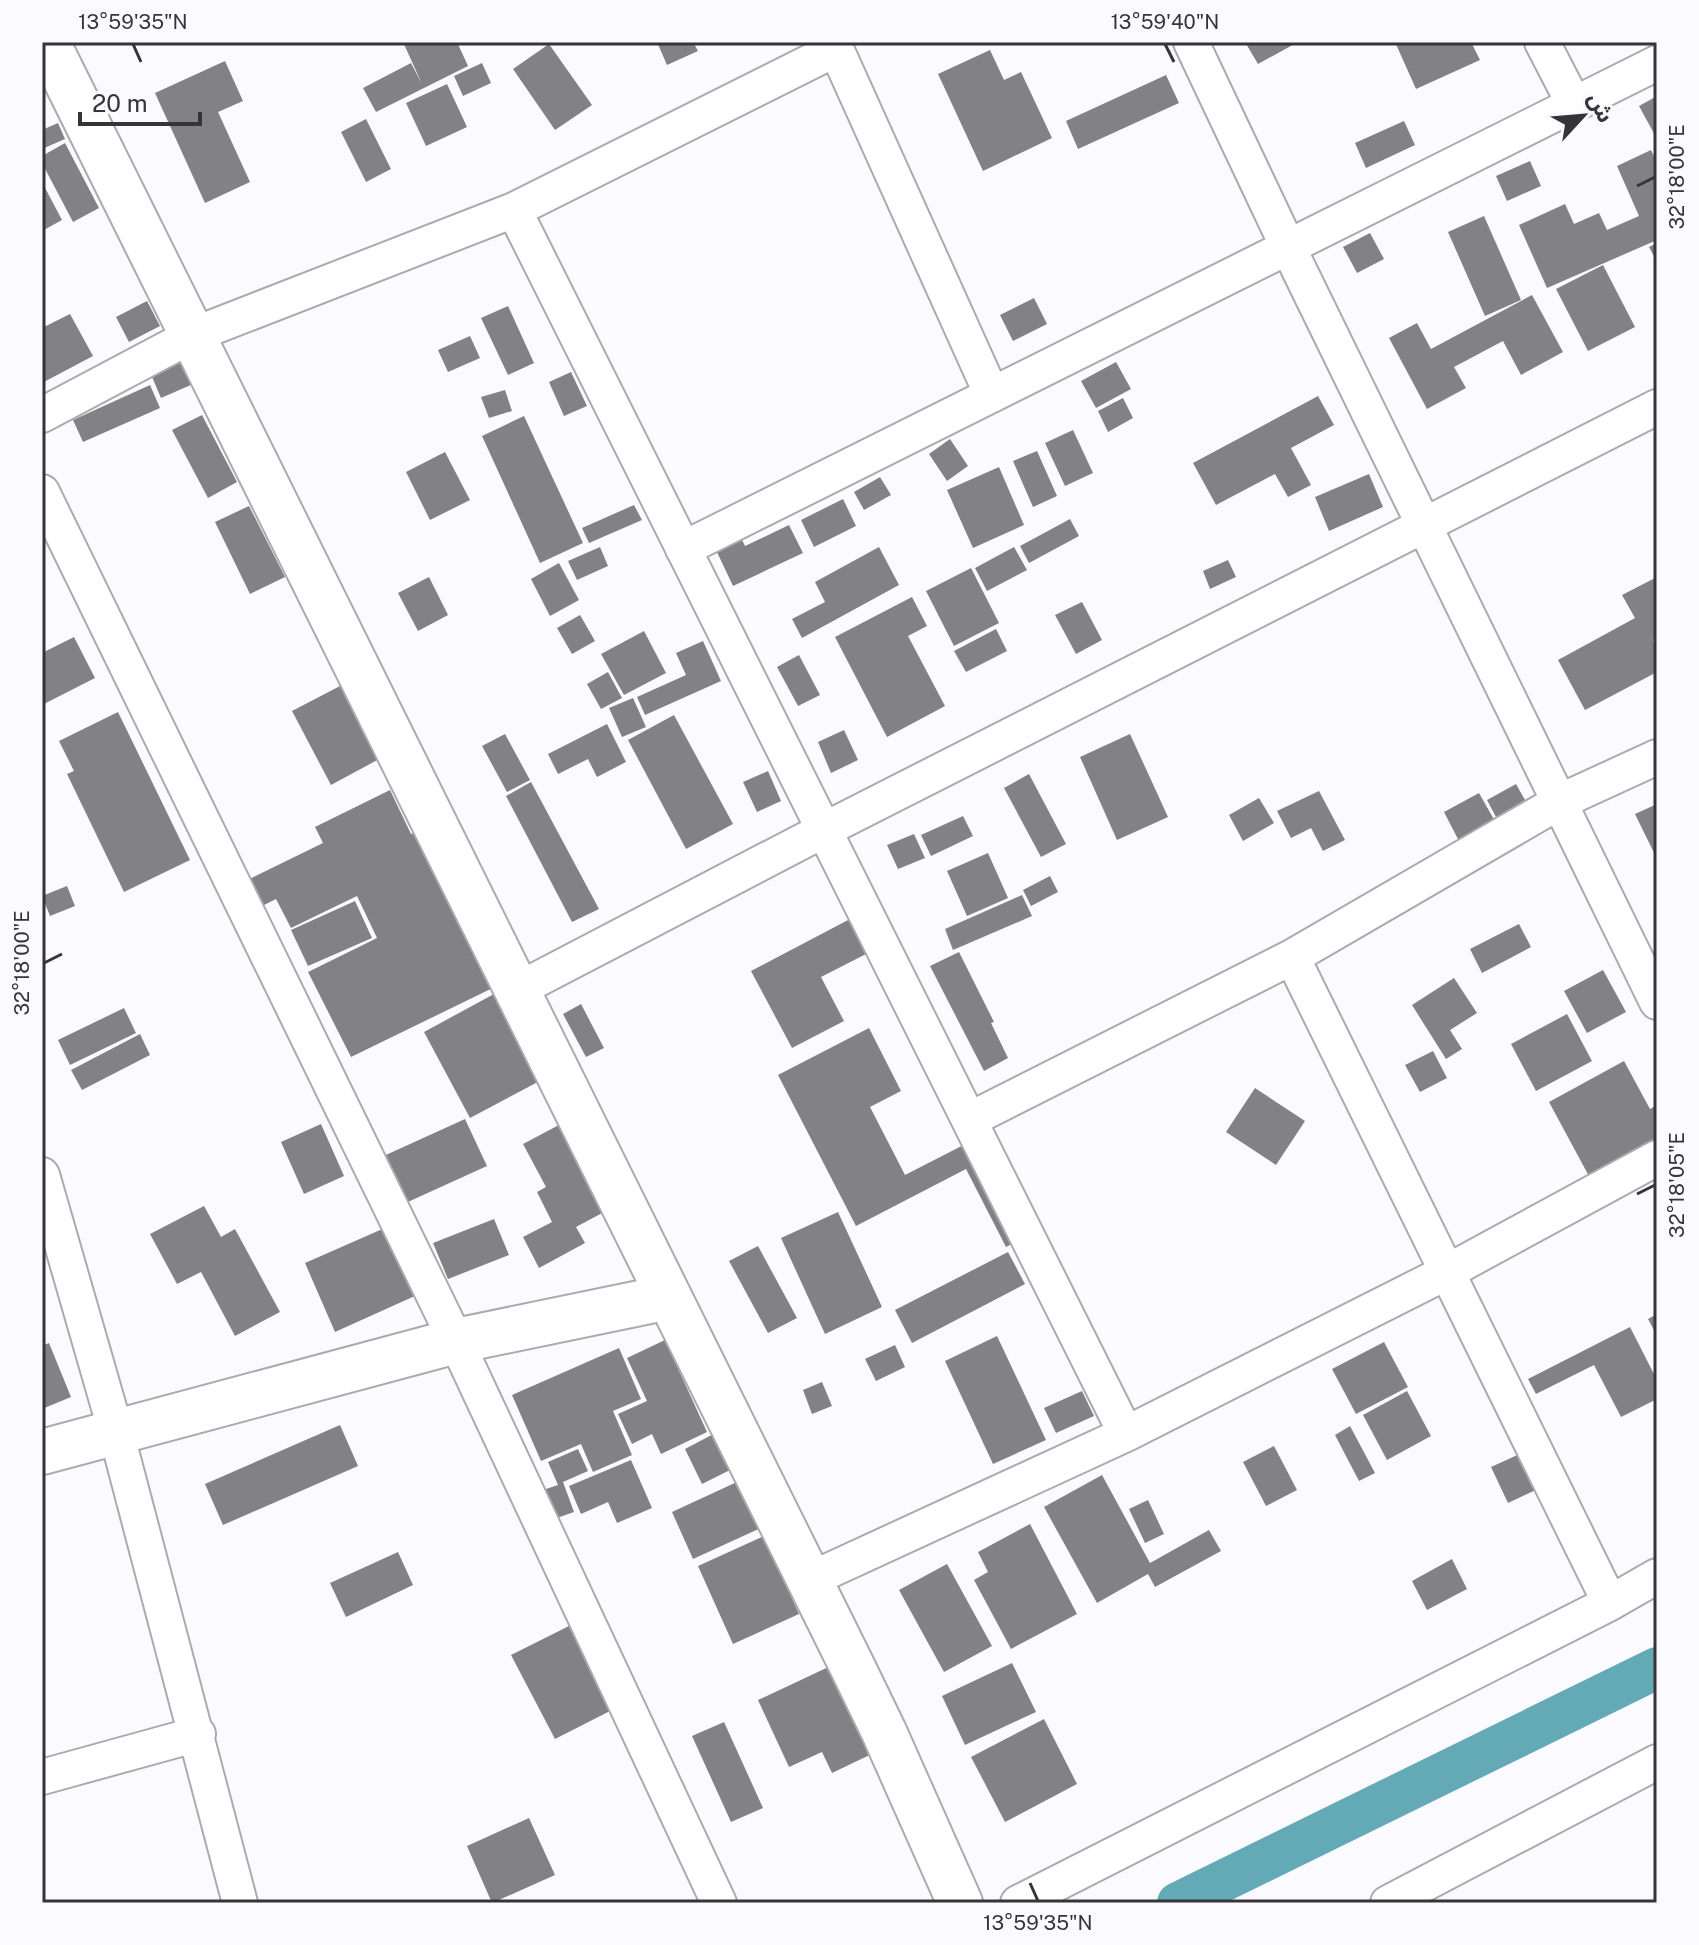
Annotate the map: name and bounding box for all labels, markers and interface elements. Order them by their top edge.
text: 13°59'35"N [78,10,188,34]
text: 13°59'40"N [1111,10,1219,34]
scale bar [80,76,200,126]
north arrow [1543,76,1623,156]
text: ش [1583,88,1619,126]
text: 20 m [92,89,148,117]
text: 32°18'00"E [1665,124,1689,230]
text: 32°18'00"E [10,910,34,1016]
text: 32°18'05"E [1665,1132,1689,1238]
text: 13°59'35"N [983,1911,1093,1935]

